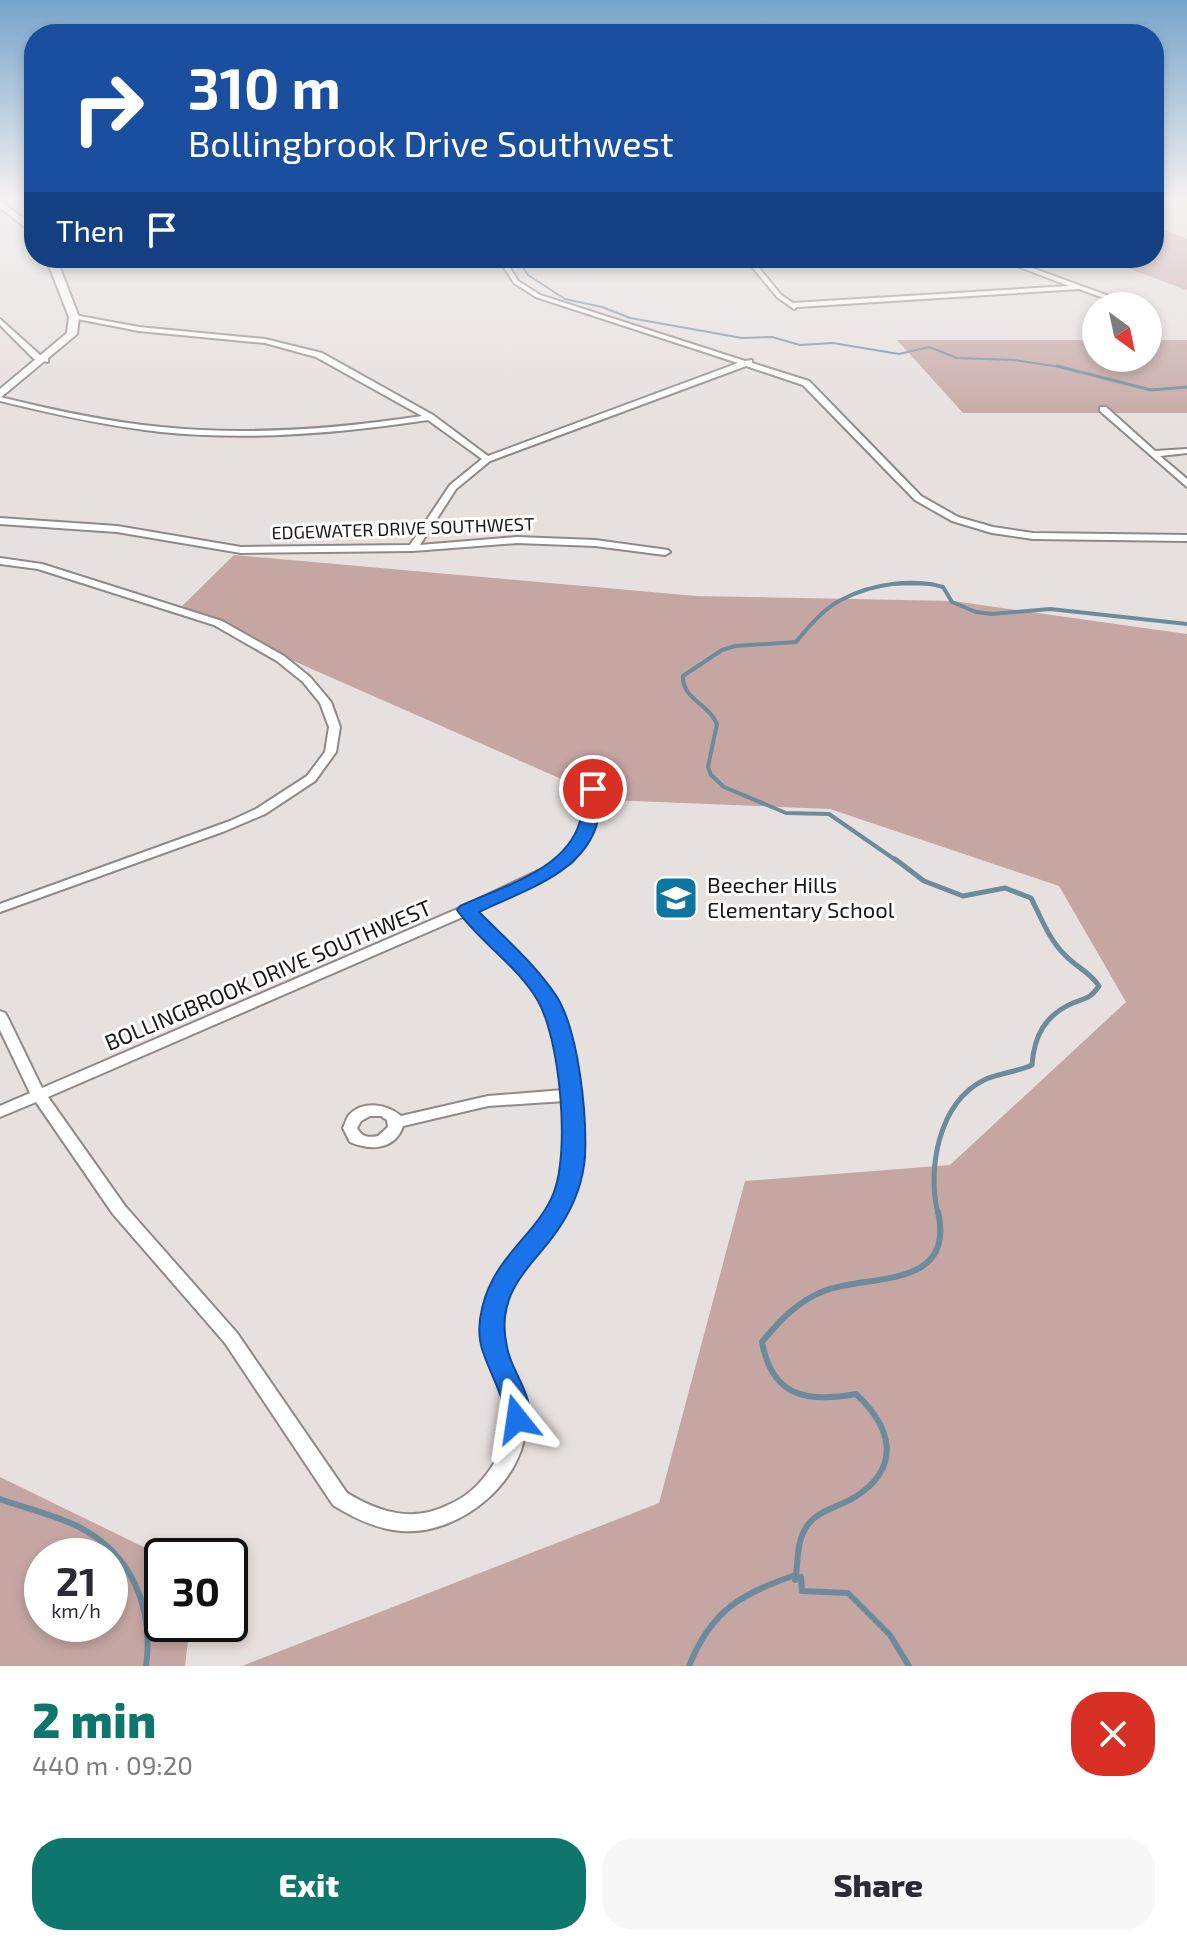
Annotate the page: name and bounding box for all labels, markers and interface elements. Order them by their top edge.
text: 310 m [188,53,341,120]
icon: right [56,56,160,160]
text: Bollingbrook Drive Southwest [188,121,674,164]
icon: arrive [140,208,184,252]
text: Then [56,212,124,248]
north arrow [1082,292,1162,372]
map controls [1082,292,1162,372]
street label: EDGEWATER DRIVE SOUTHWEST [271,512,535,544]
pin [559,755,627,823]
icon: arrive [571,767,615,811]
place label: Beecher Hills Elementary School [707,871,895,922]
school or university icon: Beecher Hills Elementary School [652,874,700,922]
street label: BOLLINGBROOK DRIVE SOUTHWEST [100,893,435,1055]
position arrow [475,1377,559,1461]
speed limit sign: 30 [144,1538,248,1642]
text: 21 [56,1556,96,1604]
text: km/h [51,1598,101,1622]
text: 2 min [32,1690,156,1748]
button: close [1071,1692,1155,1776]
text: 440 m · 09:20 [32,1749,193,1780]
button: Exit [32,1838,586,1930]
button: Share [602,1838,1155,1930]

